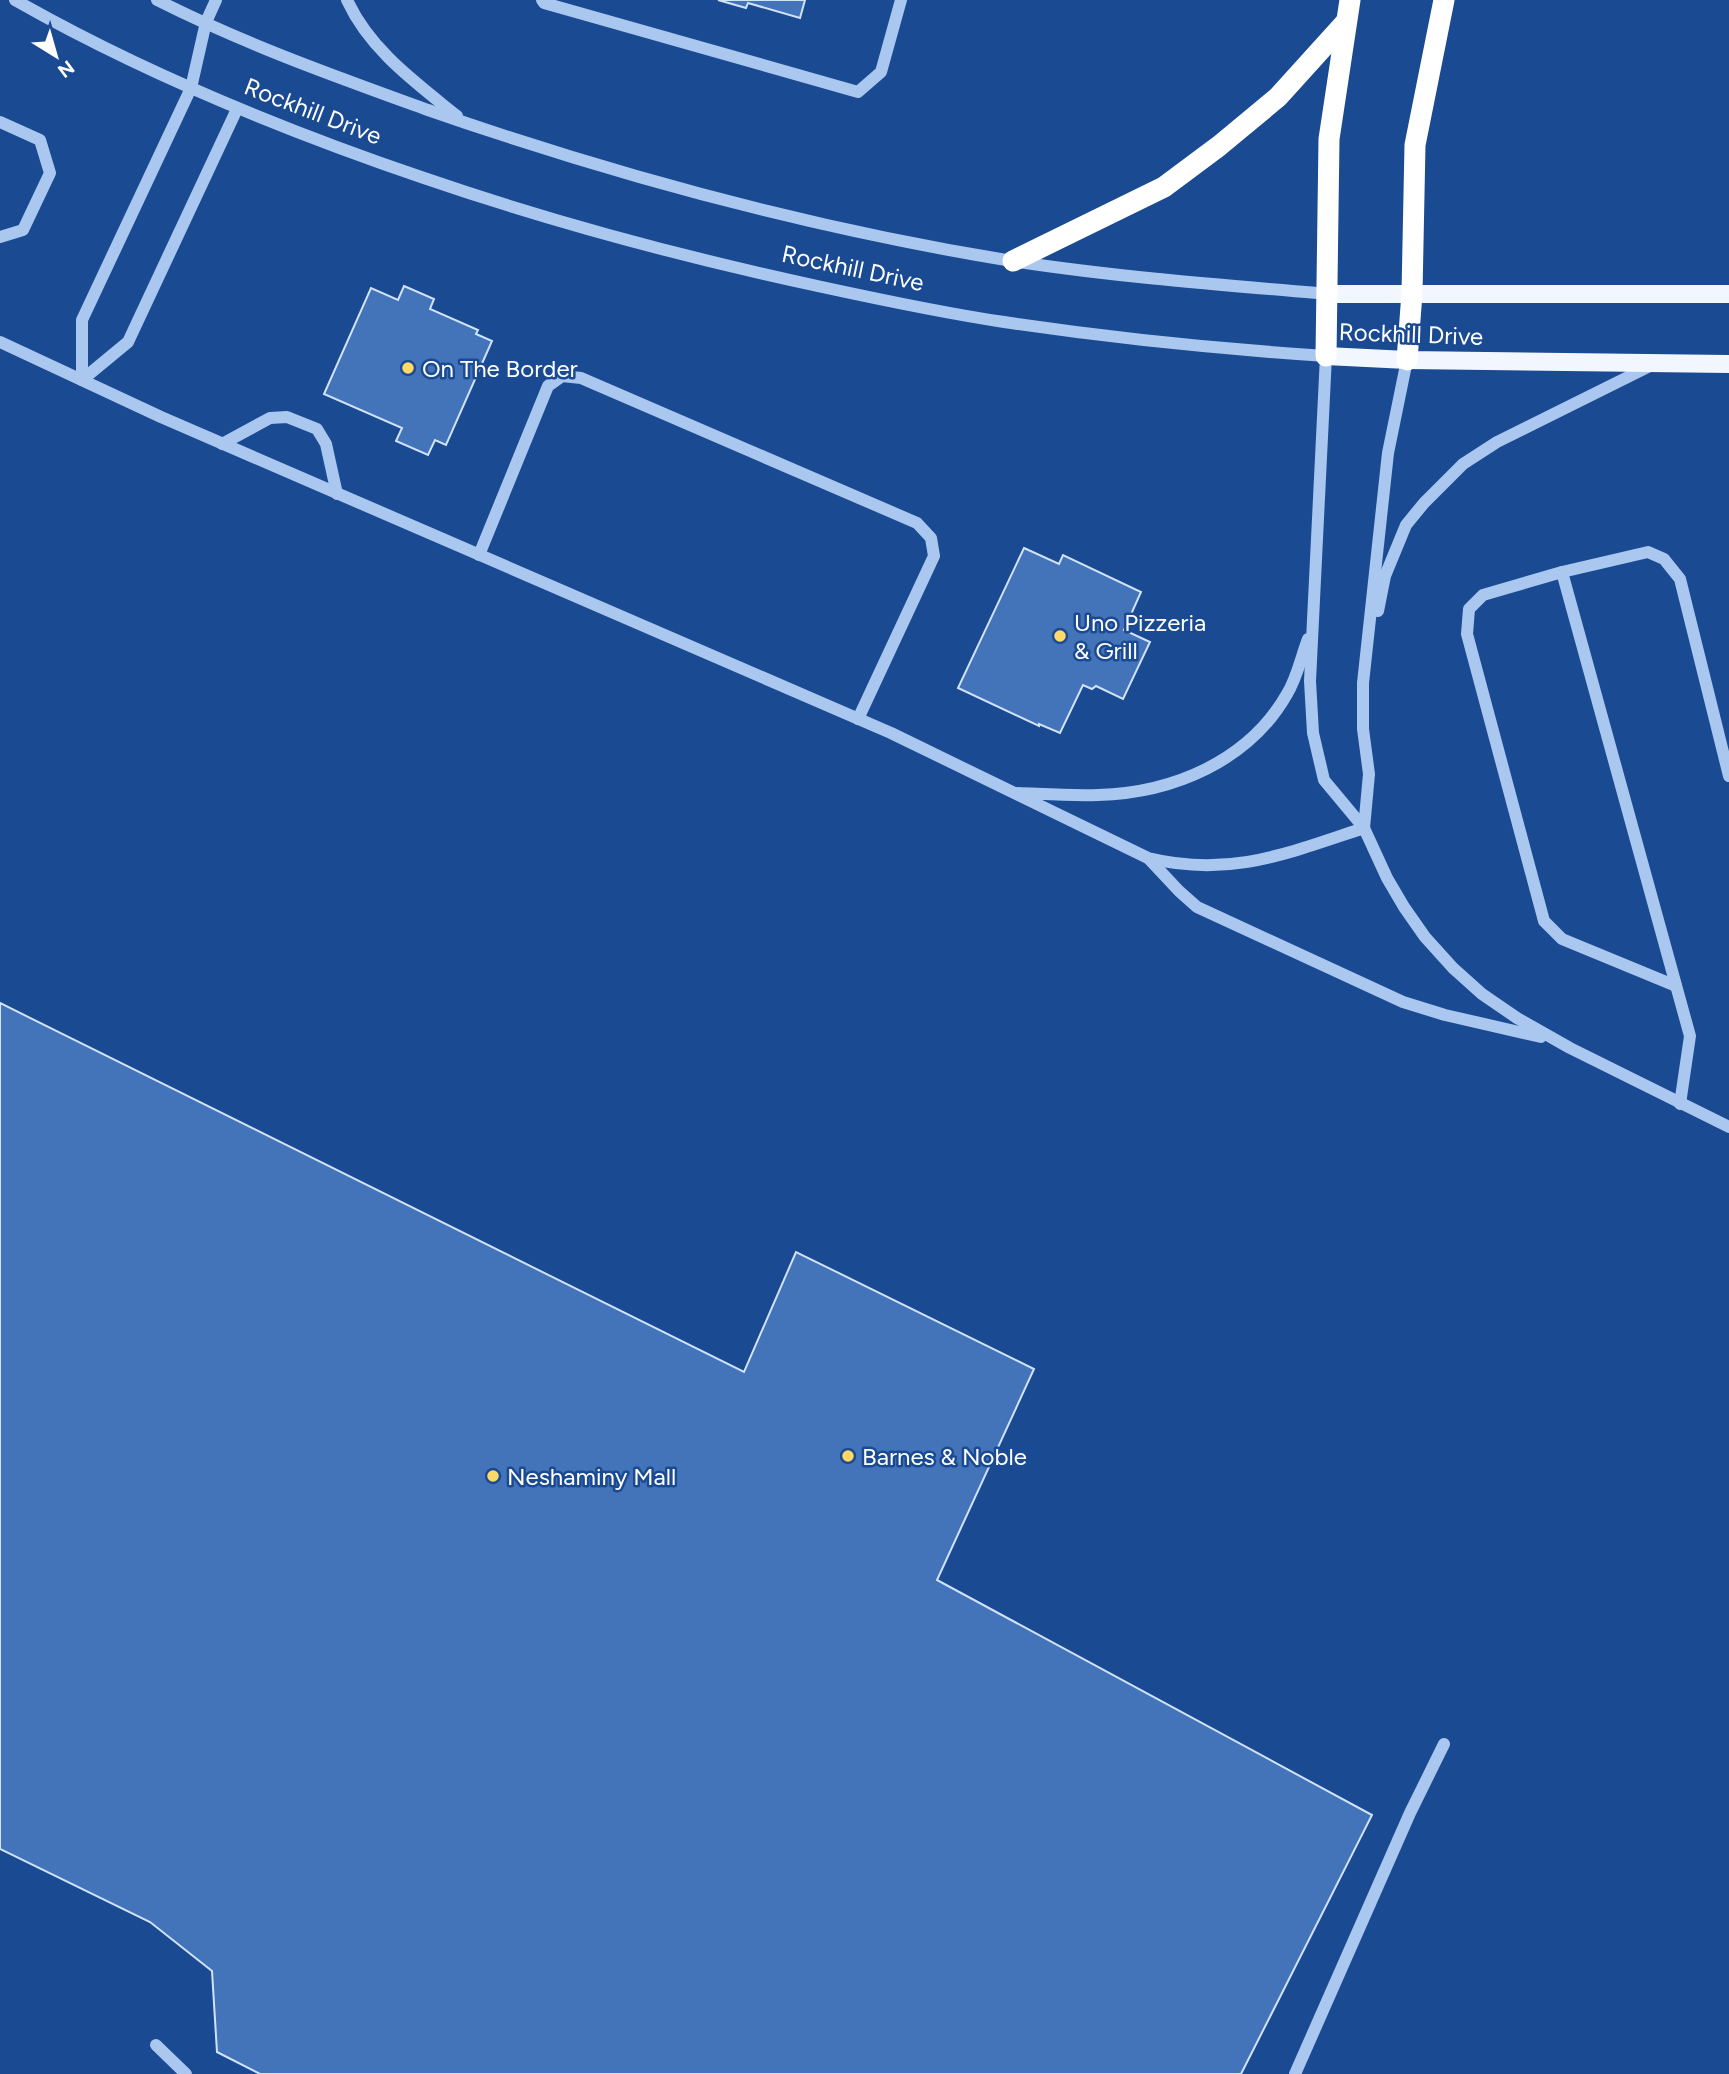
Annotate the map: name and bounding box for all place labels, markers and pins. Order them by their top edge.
place label: On The Border [422,354,578,383]
marker: On The Border [400,360,416,376]
place label: Uno Pizzeria & Grill [1074,608,1206,665]
marker: Uno Pizzeria & Grill [1052,628,1068,644]
place label: Barnes & Noble [862,1442,1027,1471]
marker: Barnes & Noble [840,1448,856,1464]
place label: Neshaminy Mall [507,1462,676,1491]
marker: Neshaminy Mall [485,1468,501,1484]

